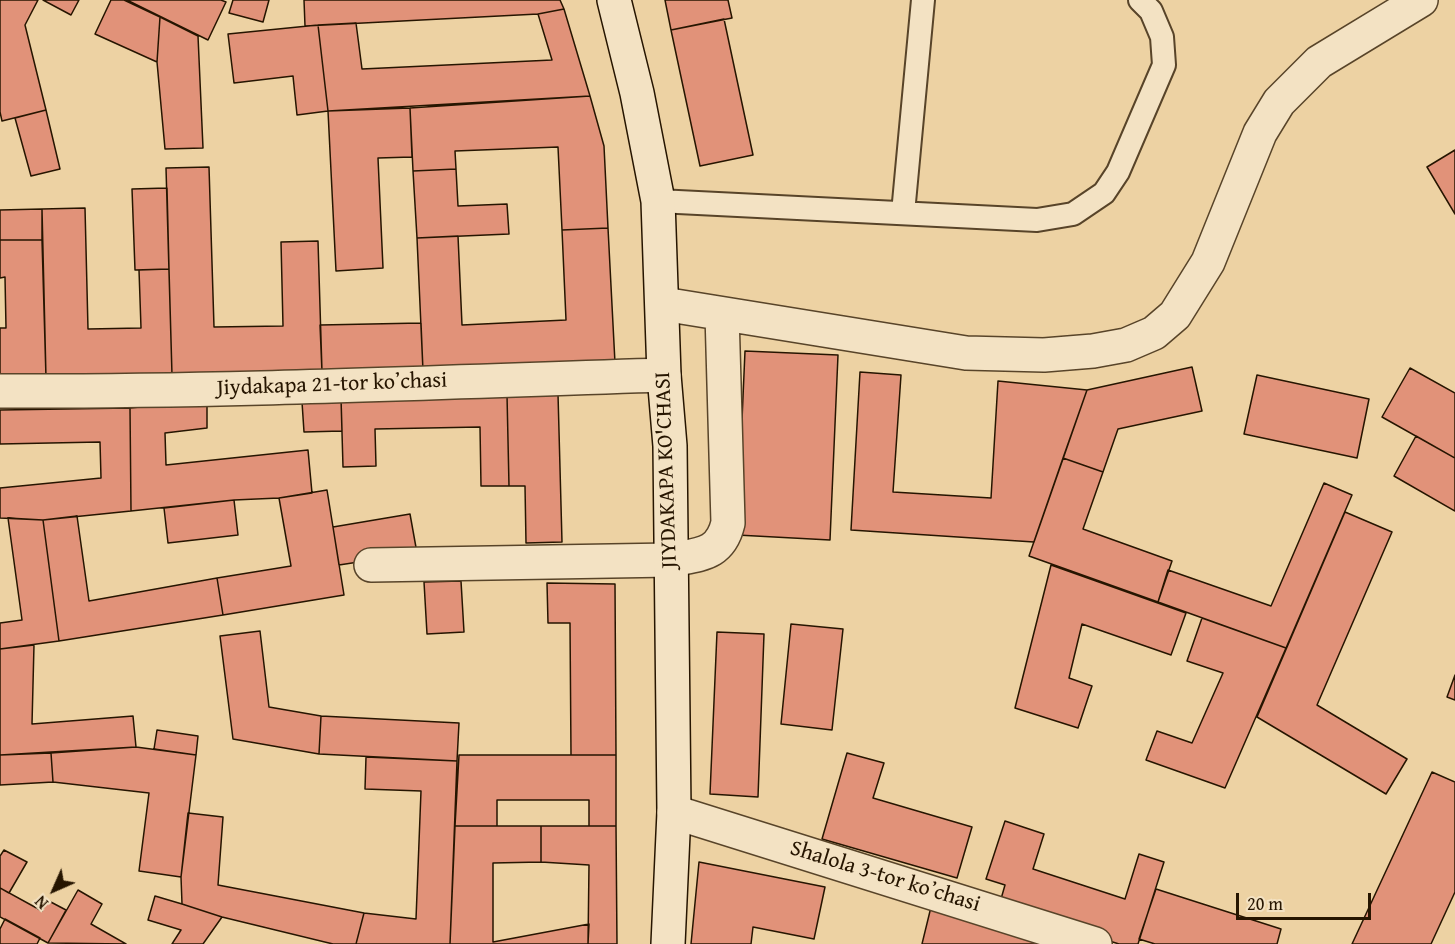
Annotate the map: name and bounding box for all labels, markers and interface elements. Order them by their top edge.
street label: Jiydakapa 21-tor koʼchasi [216,368,448,402]
street label: JIYDAKAPA KO'CHASI [650,371,684,569]
street label: Shalola 3-tor koʼchasi [787,836,983,918]
north arrow [24,860,84,920]
scale bar [1239,881,1374,919]
text: N [29,890,54,915]
text: 20 m [1247,890,1283,917]

